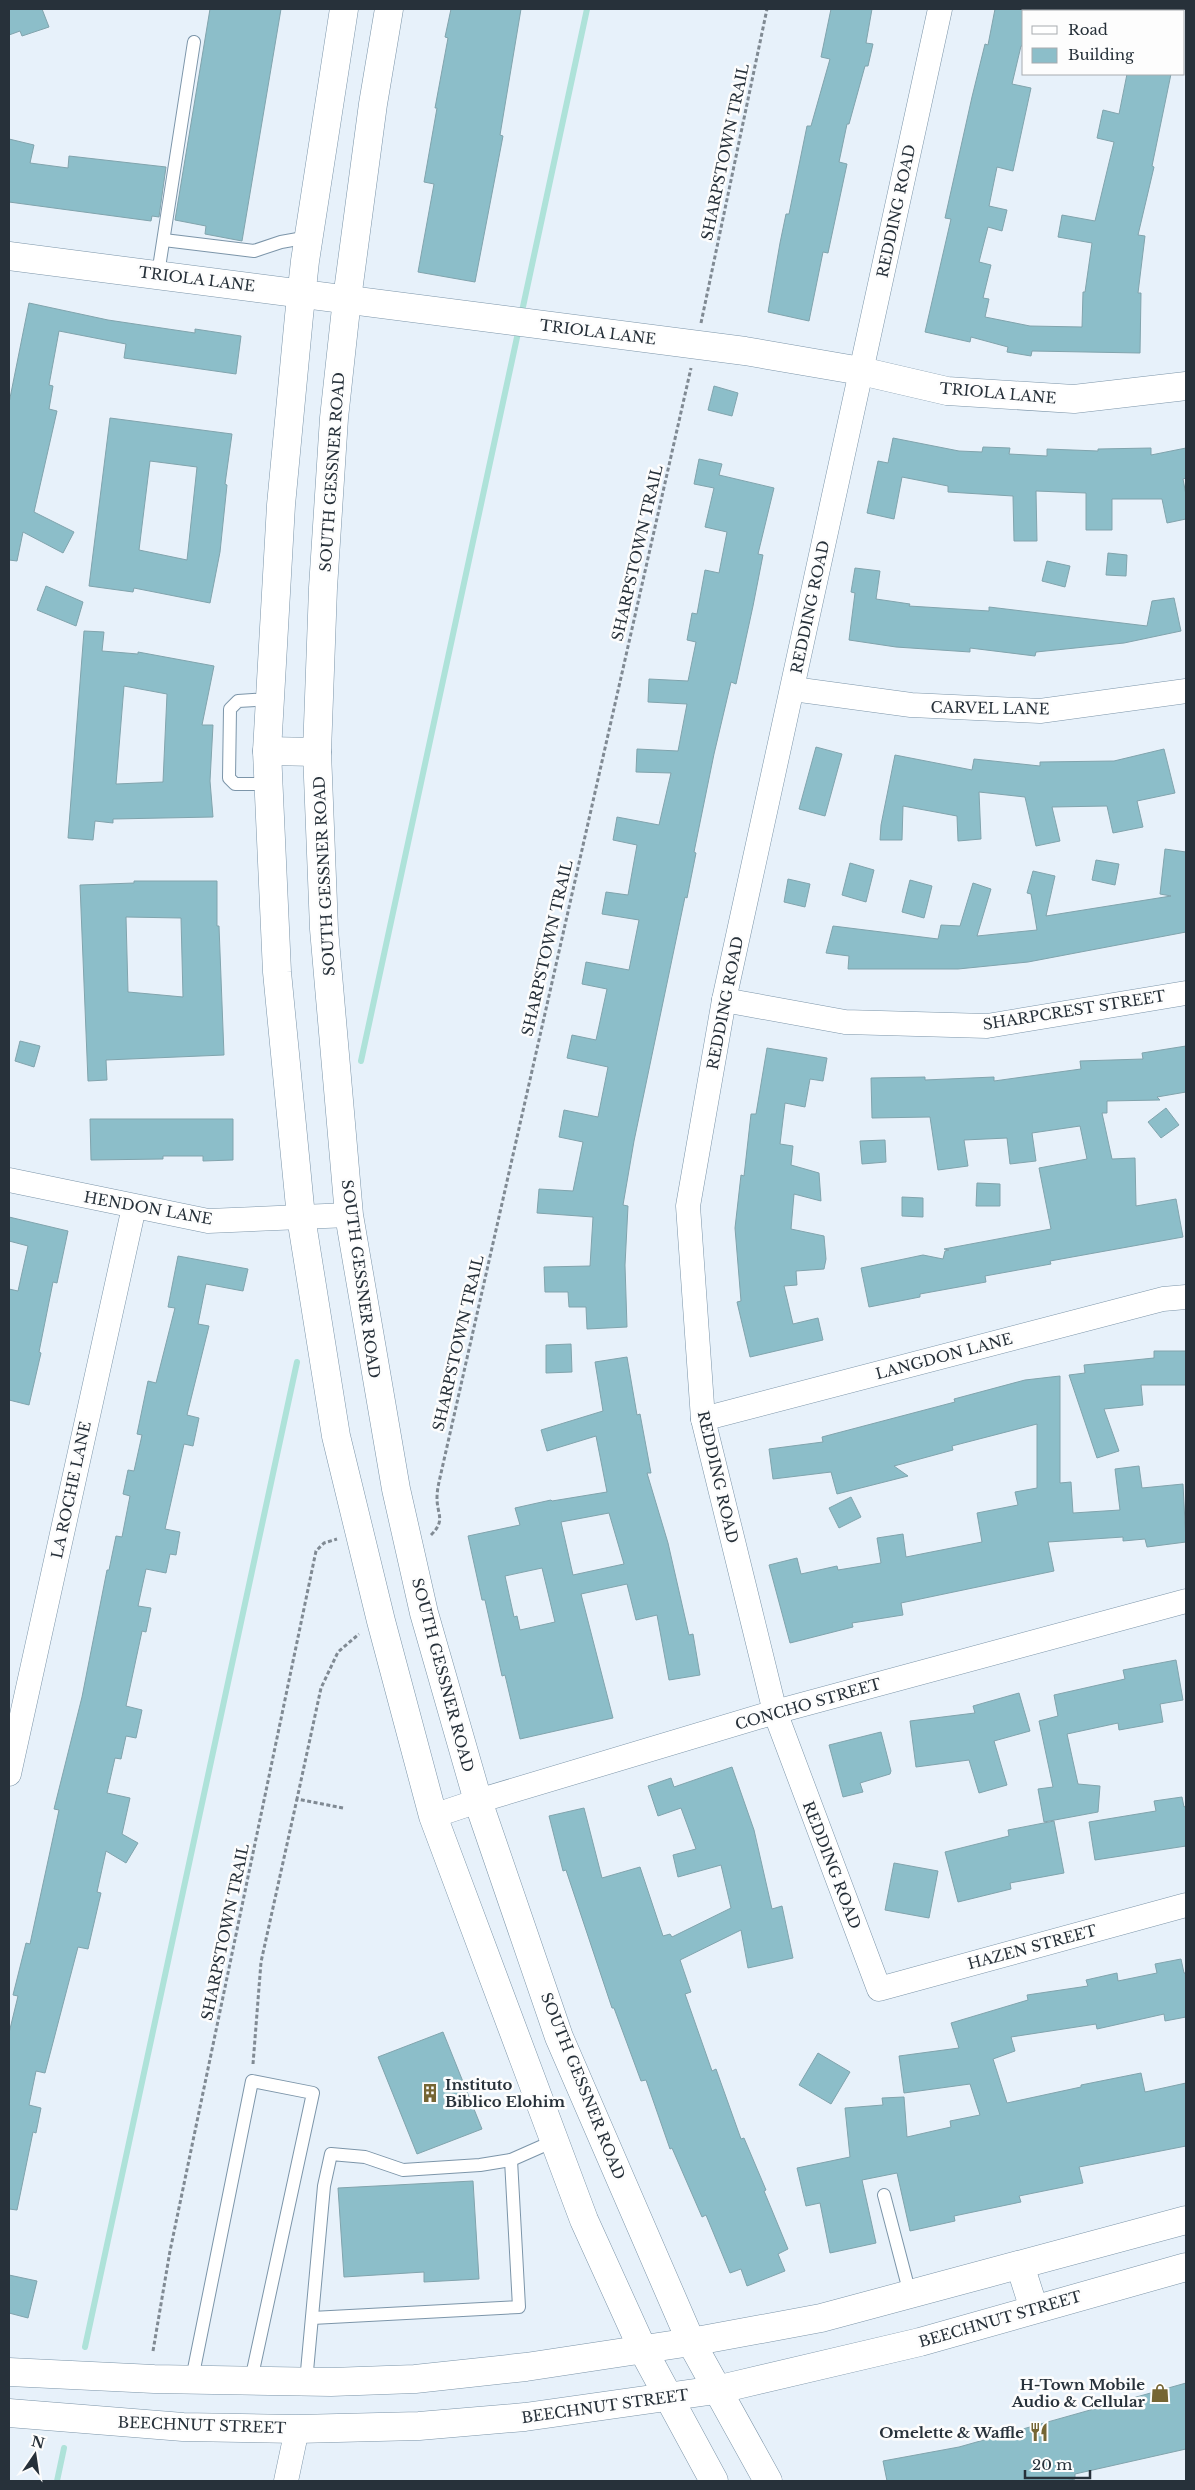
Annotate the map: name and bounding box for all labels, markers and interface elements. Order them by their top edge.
legend [1022,10,1185,75]
text: Road [1068,20,1108,39]
text: Building [1068,45,1135,64]
street label: SHARPSTOWN TRAIL [697,62,753,242]
street label: REDDING ROAD [873,143,919,279]
street label: TRIOLA LANE [138,262,256,296]
street label: TRIOLA LANE [539,315,657,349]
street label: SOUTH GESSNER ROAD [316,371,348,573]
street label: TRIOLA LANE [939,378,1057,408]
street label: SHARPSTOWN TRAIL [607,463,667,643]
street label: REDDING ROAD [787,539,833,675]
street label: CARVEL LANE [930,697,1050,719]
street label: SOUTH GESSNER ROAD [309,775,339,977]
street label: SHARPSTOWN TRAIL [517,858,577,1038]
street label: REDDING ROAD [703,935,747,1071]
street label: SHARPCREST STREET [981,986,1167,1034]
street label: SOUTH GESSNER ROAD [338,1179,384,1379]
street label: HENDON LANE [82,1187,214,1229]
street label: SHARPSTOWN TRAIL [428,1253,488,1433]
street label: LANGDON LANE [873,1329,1015,1383]
street label: REDDING ROAD [693,1409,743,1545]
street label: LA ROCHE LANE [47,1419,95,1560]
street label: SOUTH GESSNER ROAD [408,1576,478,1774]
street label: CONCHO STREET [733,1674,883,1734]
street label: REDDING ROAD [799,1798,865,1932]
street label: SHARPSTOWN TRAIL [197,1842,253,2022]
street label: HAZEN STREET [965,1921,1099,1973]
street label: SOUTH GESSNER ROAD [537,1990,629,2182]
place label: Instituto Biblico Elohim [445,2075,565,2111]
building icon: Instituto Biblico Elohim [419,2082,441,2104]
street label: BEECHNUT STREET [916,2287,1084,2351]
place label: H-Town Mobile Audio & Cellular [1011,2375,1146,2411]
shop icon: H-Town Mobile Audio & Cellular [1149,2382,1171,2404]
street label: BEECHNUT STREET [520,2385,690,2427]
street label: BEECHNUT STREET [117,2413,287,2437]
restaurant icon: Omelette & Waffle [1028,2421,1050,2443]
place label: Omelette & Waffle [879,2423,1024,2442]
north arrow [10,2430,60,2480]
text: N [29,2432,46,2453]
scale bar [1025,2448,1090,2480]
text: 20 m [1032,2455,1072,2474]

